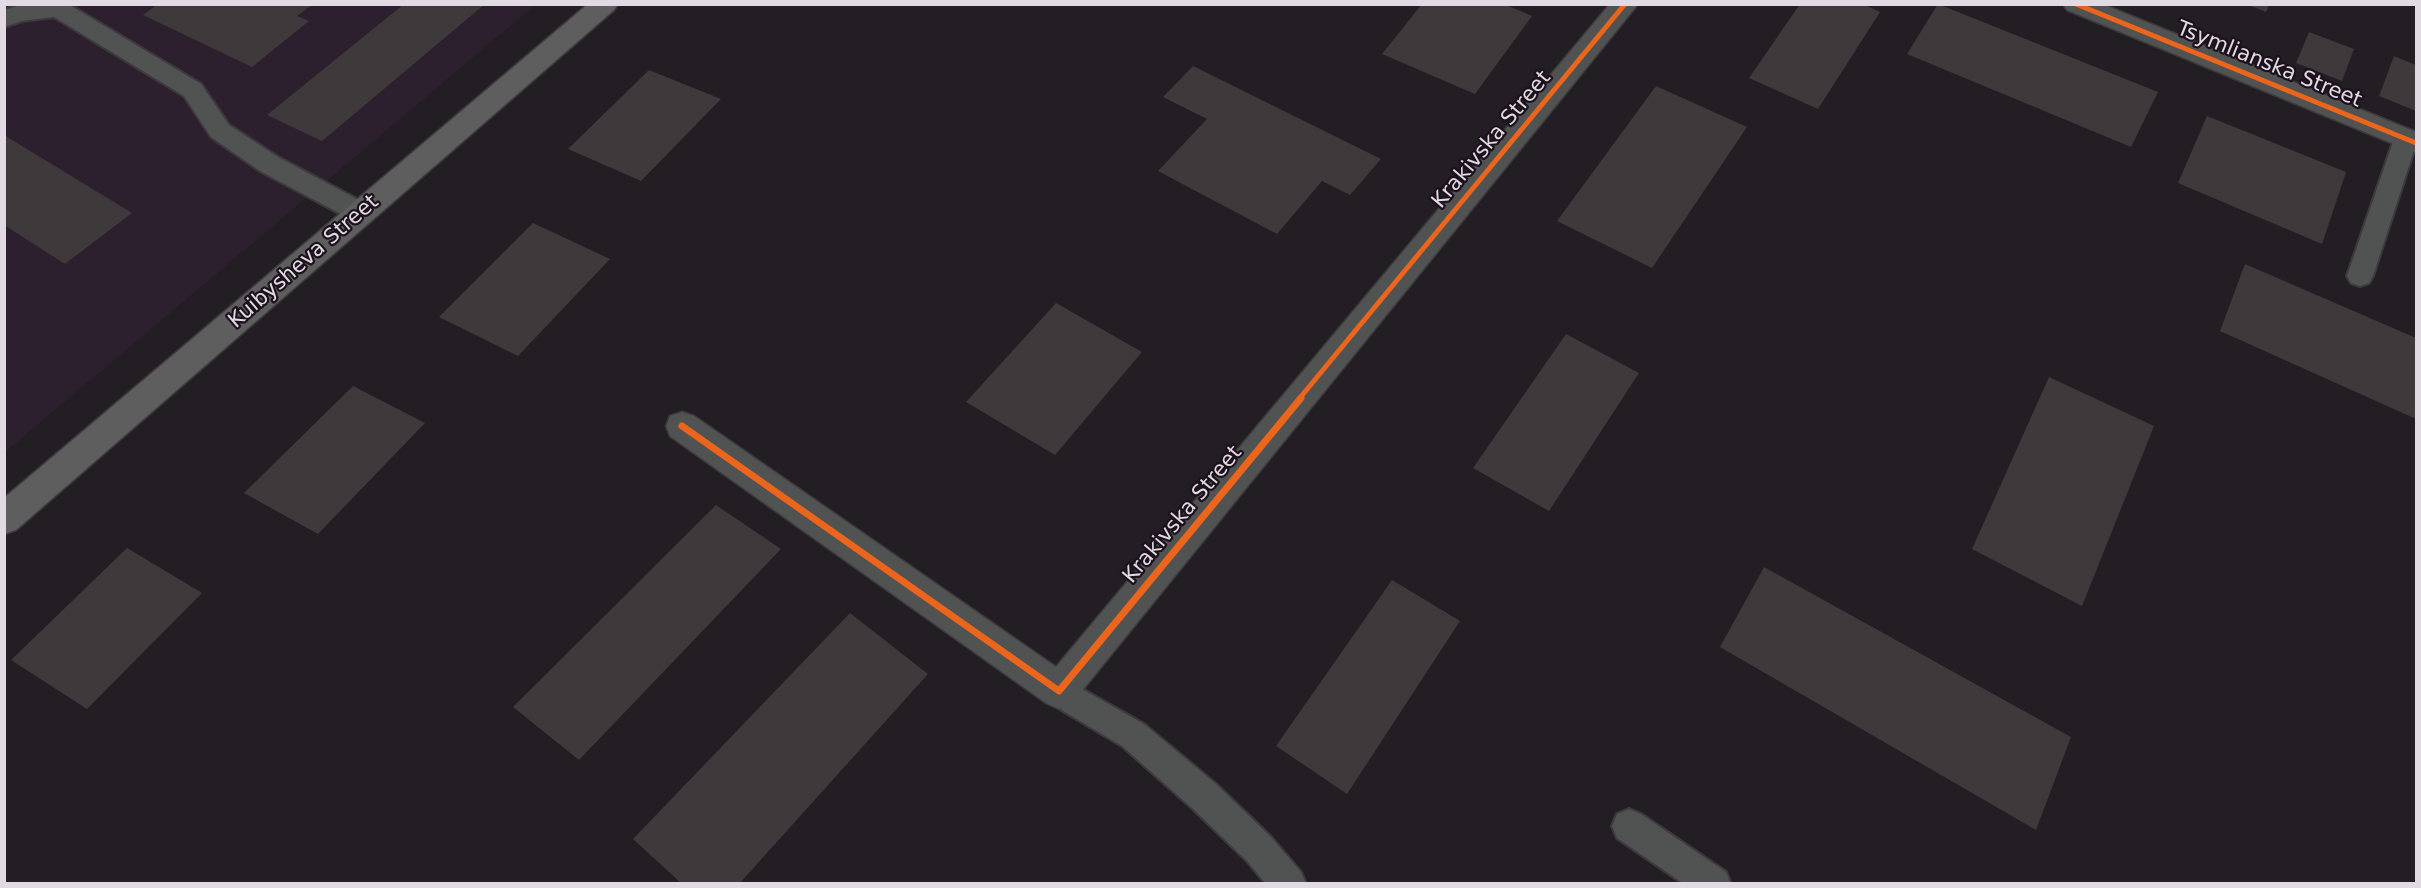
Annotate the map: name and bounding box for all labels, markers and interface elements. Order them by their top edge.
street label: Tsymlianska Street [2173,16,2365,114]
street label: Krakivska Street [1427,66,1557,214]
street label: Kuibysheva Street [224,190,384,334]
street label: Krakivska Street [1118,441,1248,589]

